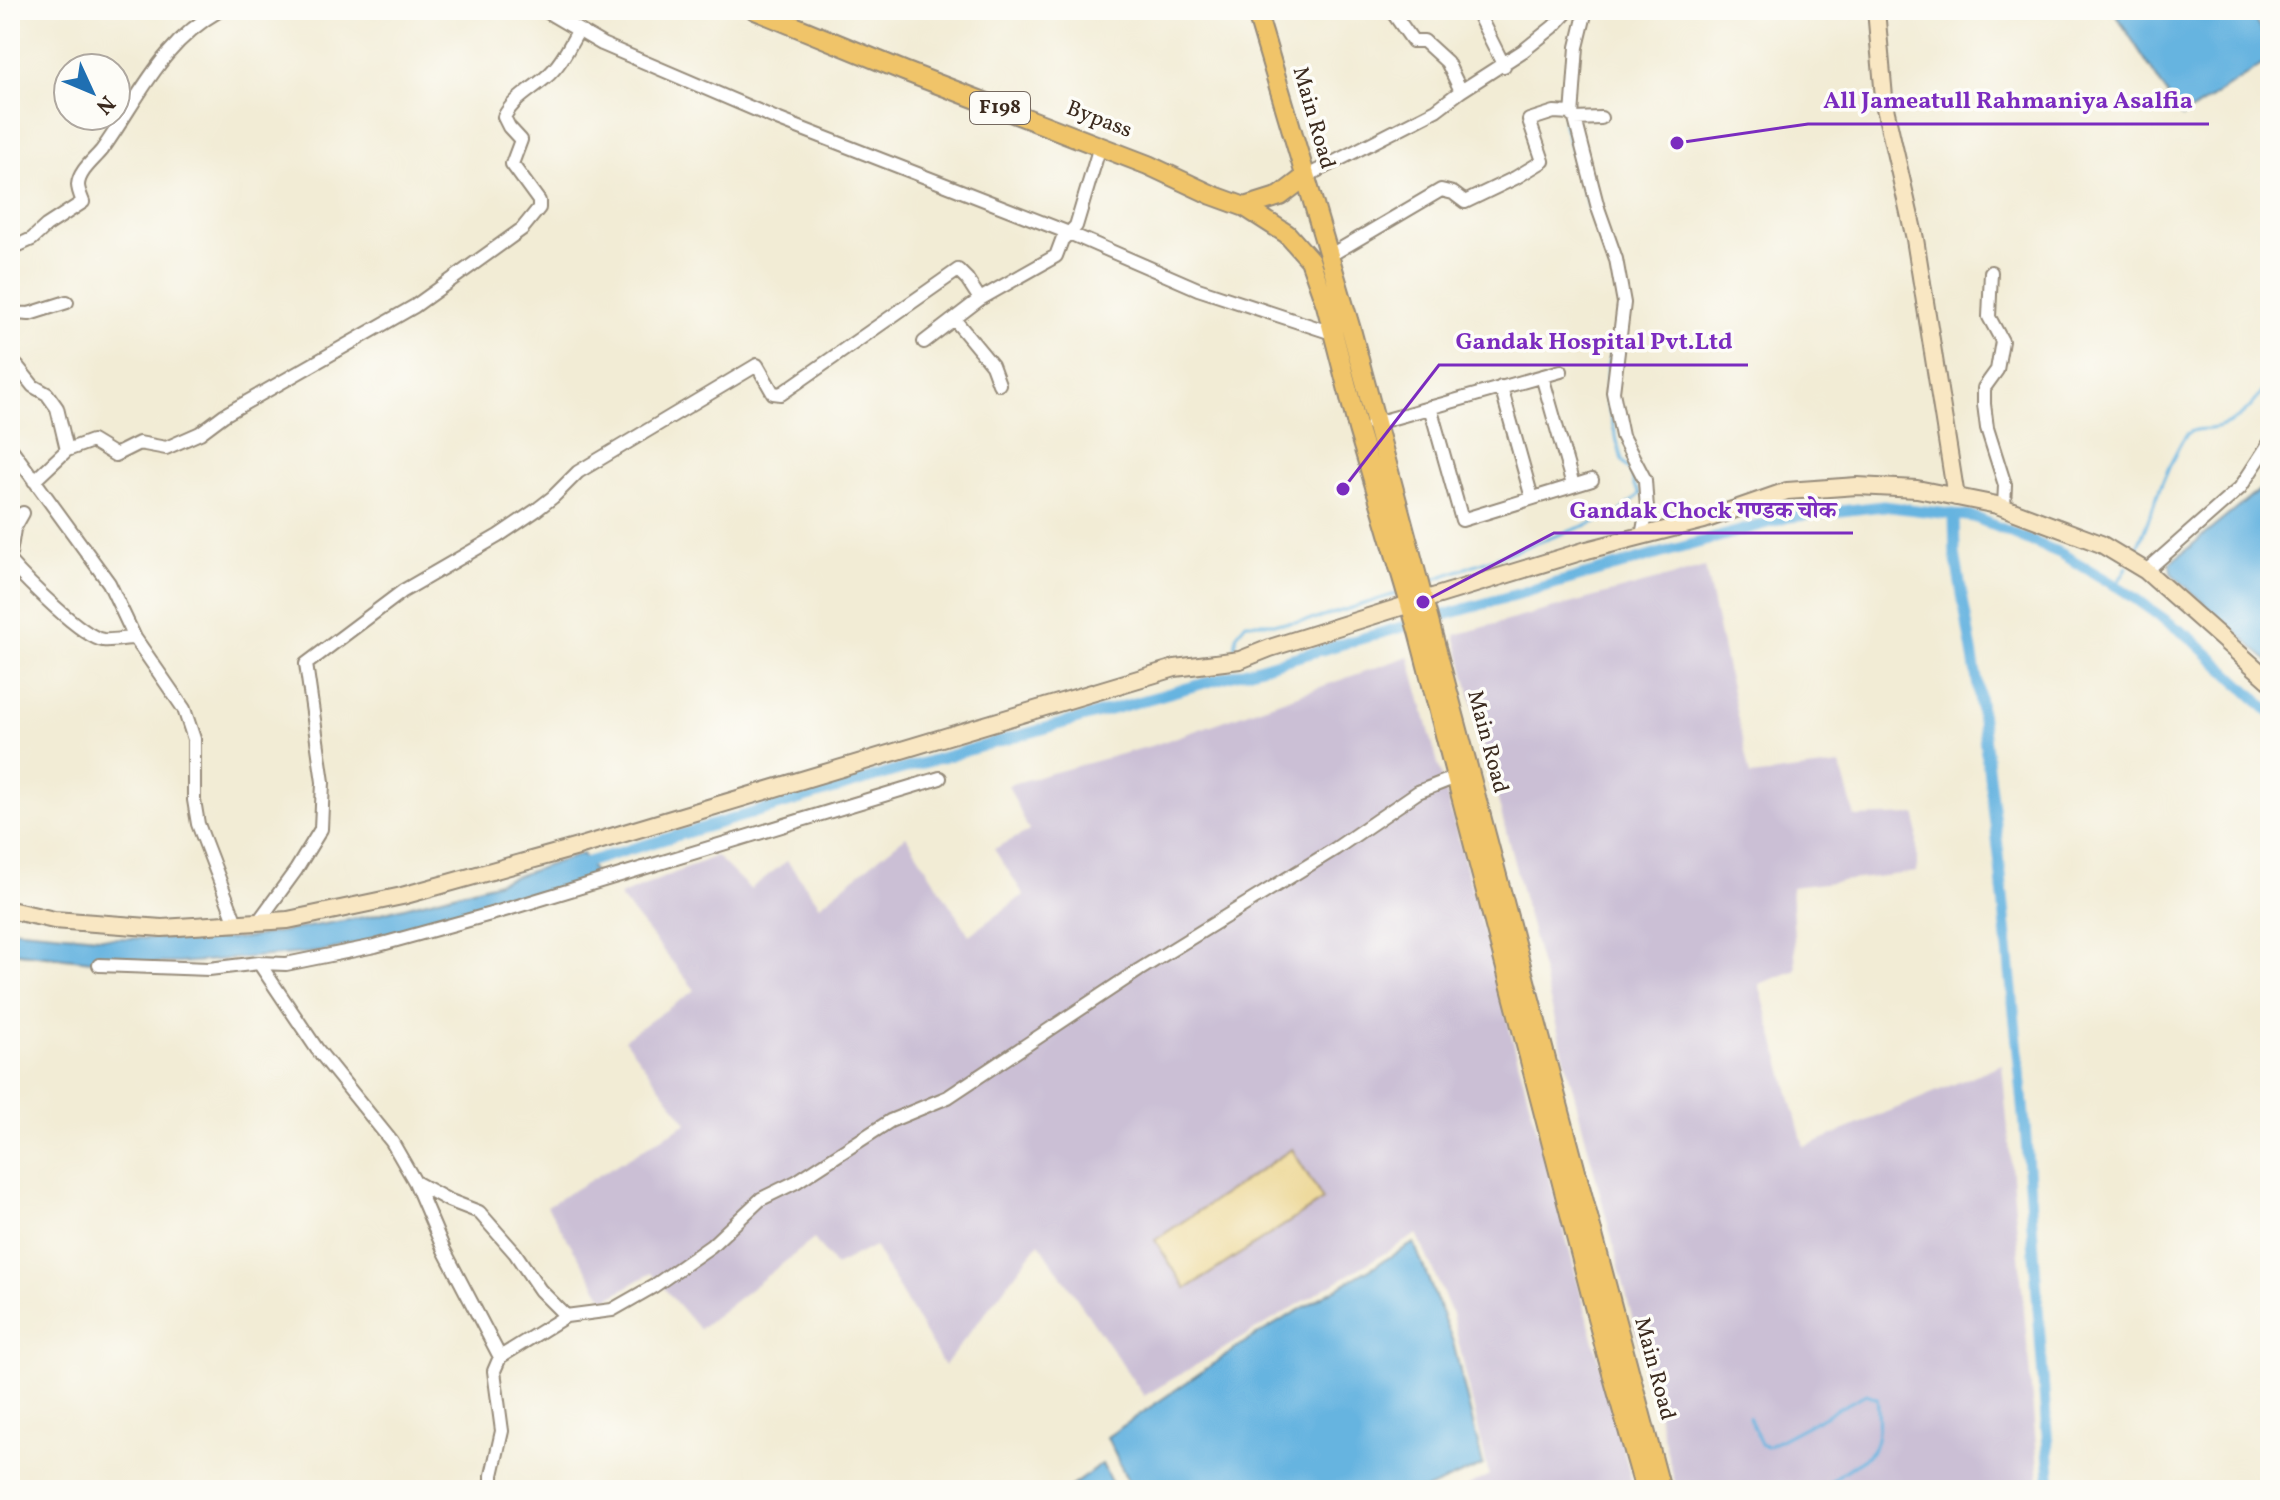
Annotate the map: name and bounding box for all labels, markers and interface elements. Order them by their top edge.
north arrow [52,52,132,132]
street label: Main Road [1284,63,1342,173]
callout: All Jameatull Rahmaniya Asalfia [1808,76,2209,124]
text: All Jameatull Rahmaniya Asalfia [1823,85,2193,119]
text: N [88,88,121,121]
road number: F198 [970,92,1030,124]
street label: Bypass [1062,93,1136,147]
callout: Gandak Hospital Pvt.Ltd [1439,317,1748,365]
text: Gandak Hospital Pvt.Ltd [1455,326,1733,360]
callout: Gandak Chock गण्डक चोक [1554,485,1853,533]
text: Gandak Chock गण्डक चोक [1570,495,1839,529]
street label: Main Road [1458,687,1516,797]
street label: Main Road [1625,1314,1683,1424]

